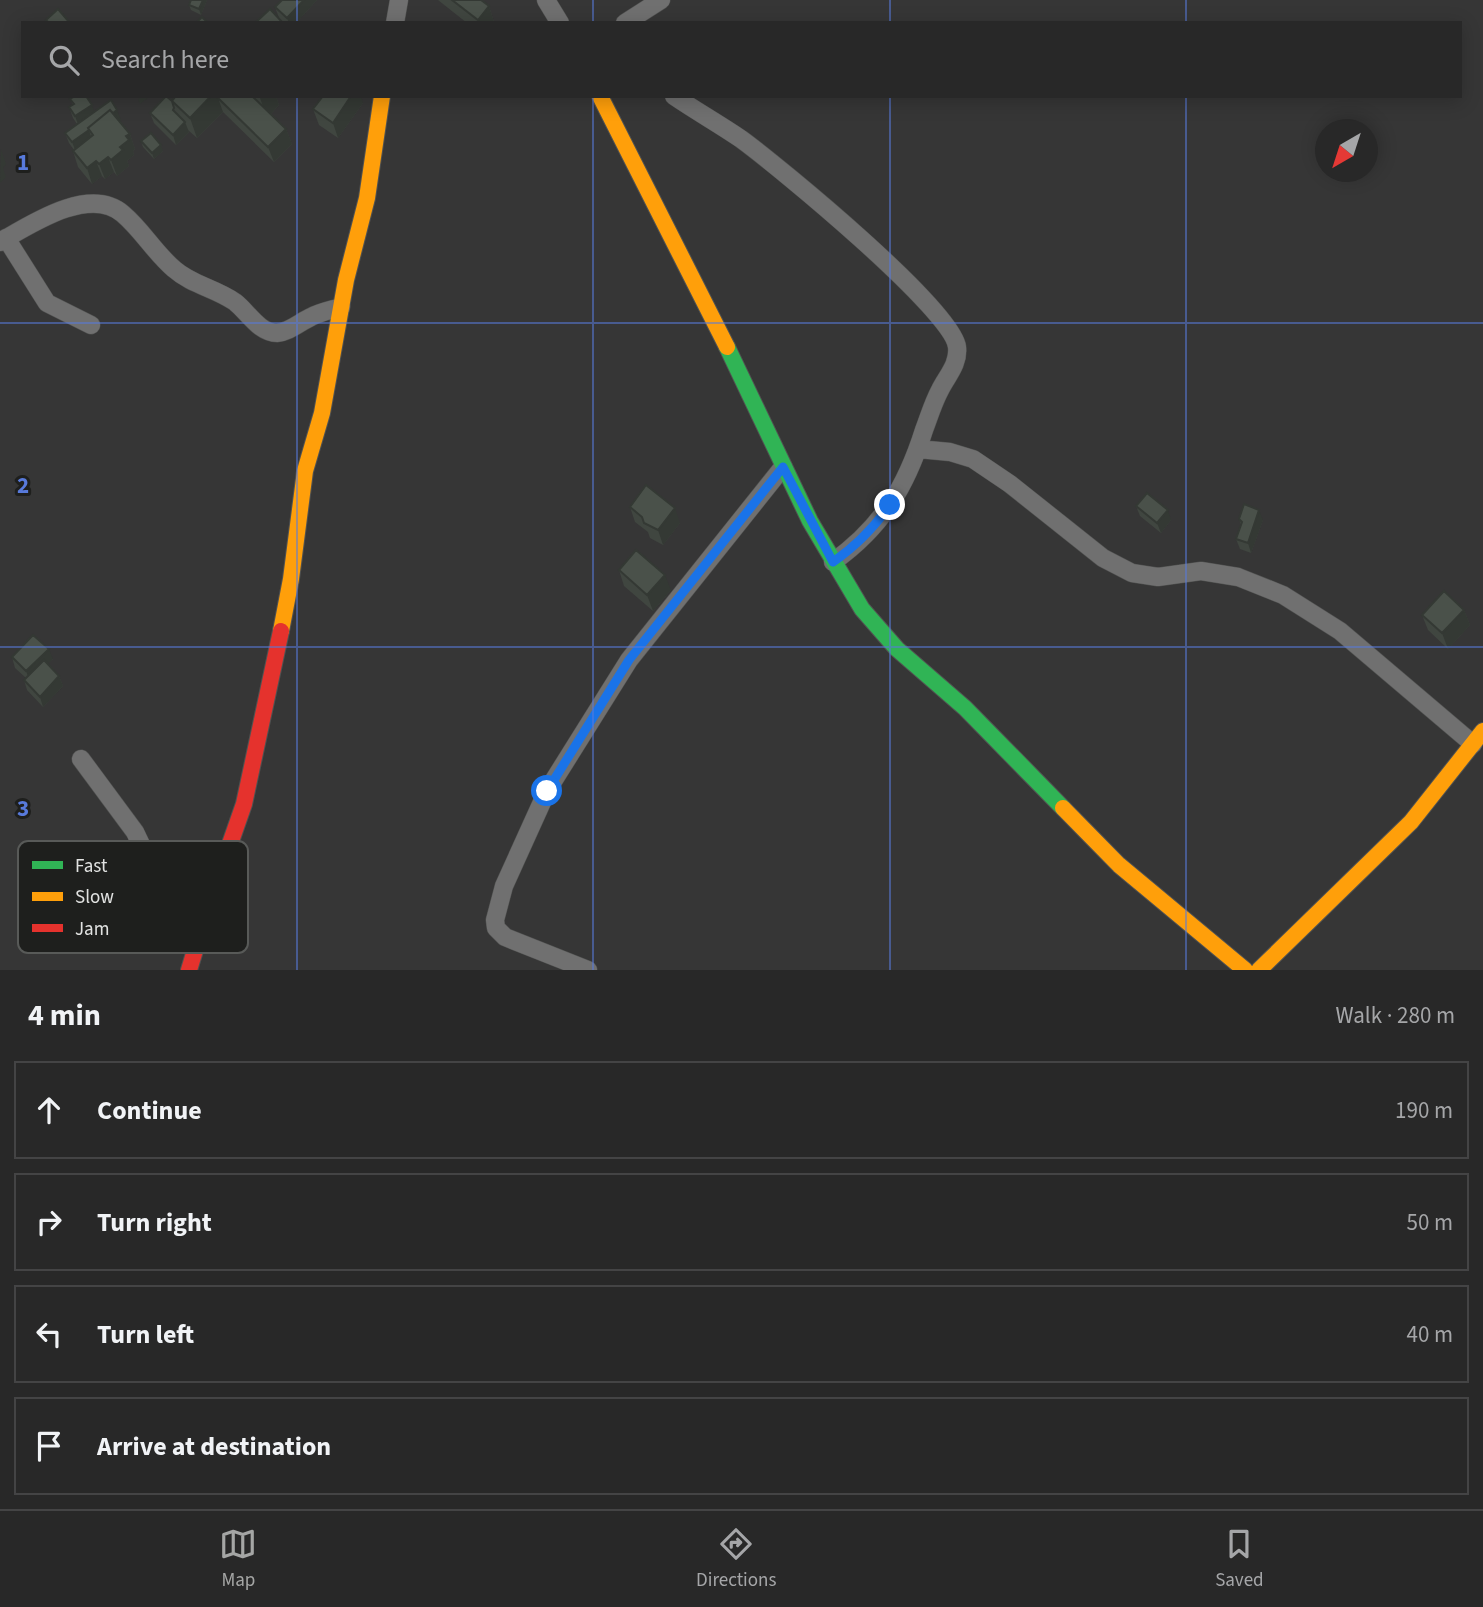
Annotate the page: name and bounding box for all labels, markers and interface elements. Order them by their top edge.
search box [21,21,1462,98]
icon: search [45,41,83,79]
text: Search here [101,41,229,78]
north arrow [1315,119,1378,182]
text: 1 [17,146,29,179]
text: 2 [17,469,29,502]
route end [874,489,905,520]
route start [531,775,562,806]
text: 3 [17,792,29,825]
legend [18,841,248,953]
text: Fast [75,853,108,880]
text: Slow [75,884,114,911]
text: Jam [75,916,109,943]
text: 4 min [28,994,101,1037]
text: Walk · 280 m [1336,999,1455,1032]
icon: ahead [30,1091,68,1129]
text: Continue [97,1092,202,1129]
text: 190 m [1395,1094,1453,1127]
icon: right [30,1203,68,1241]
text: Turn right [97,1204,212,1241]
text: 50 m [1406,1206,1453,1239]
icon: left [30,1315,68,1353]
text: Turn left [97,1316,194,1353]
text: 40 m [1406,1318,1453,1351]
icon: arrive [30,1427,68,1465]
text: Arrive at destination [97,1428,331,1465]
tab: Map [219,1525,257,1594]
tab: Directions [696,1525,776,1594]
tab: Saved [1215,1525,1264,1594]

